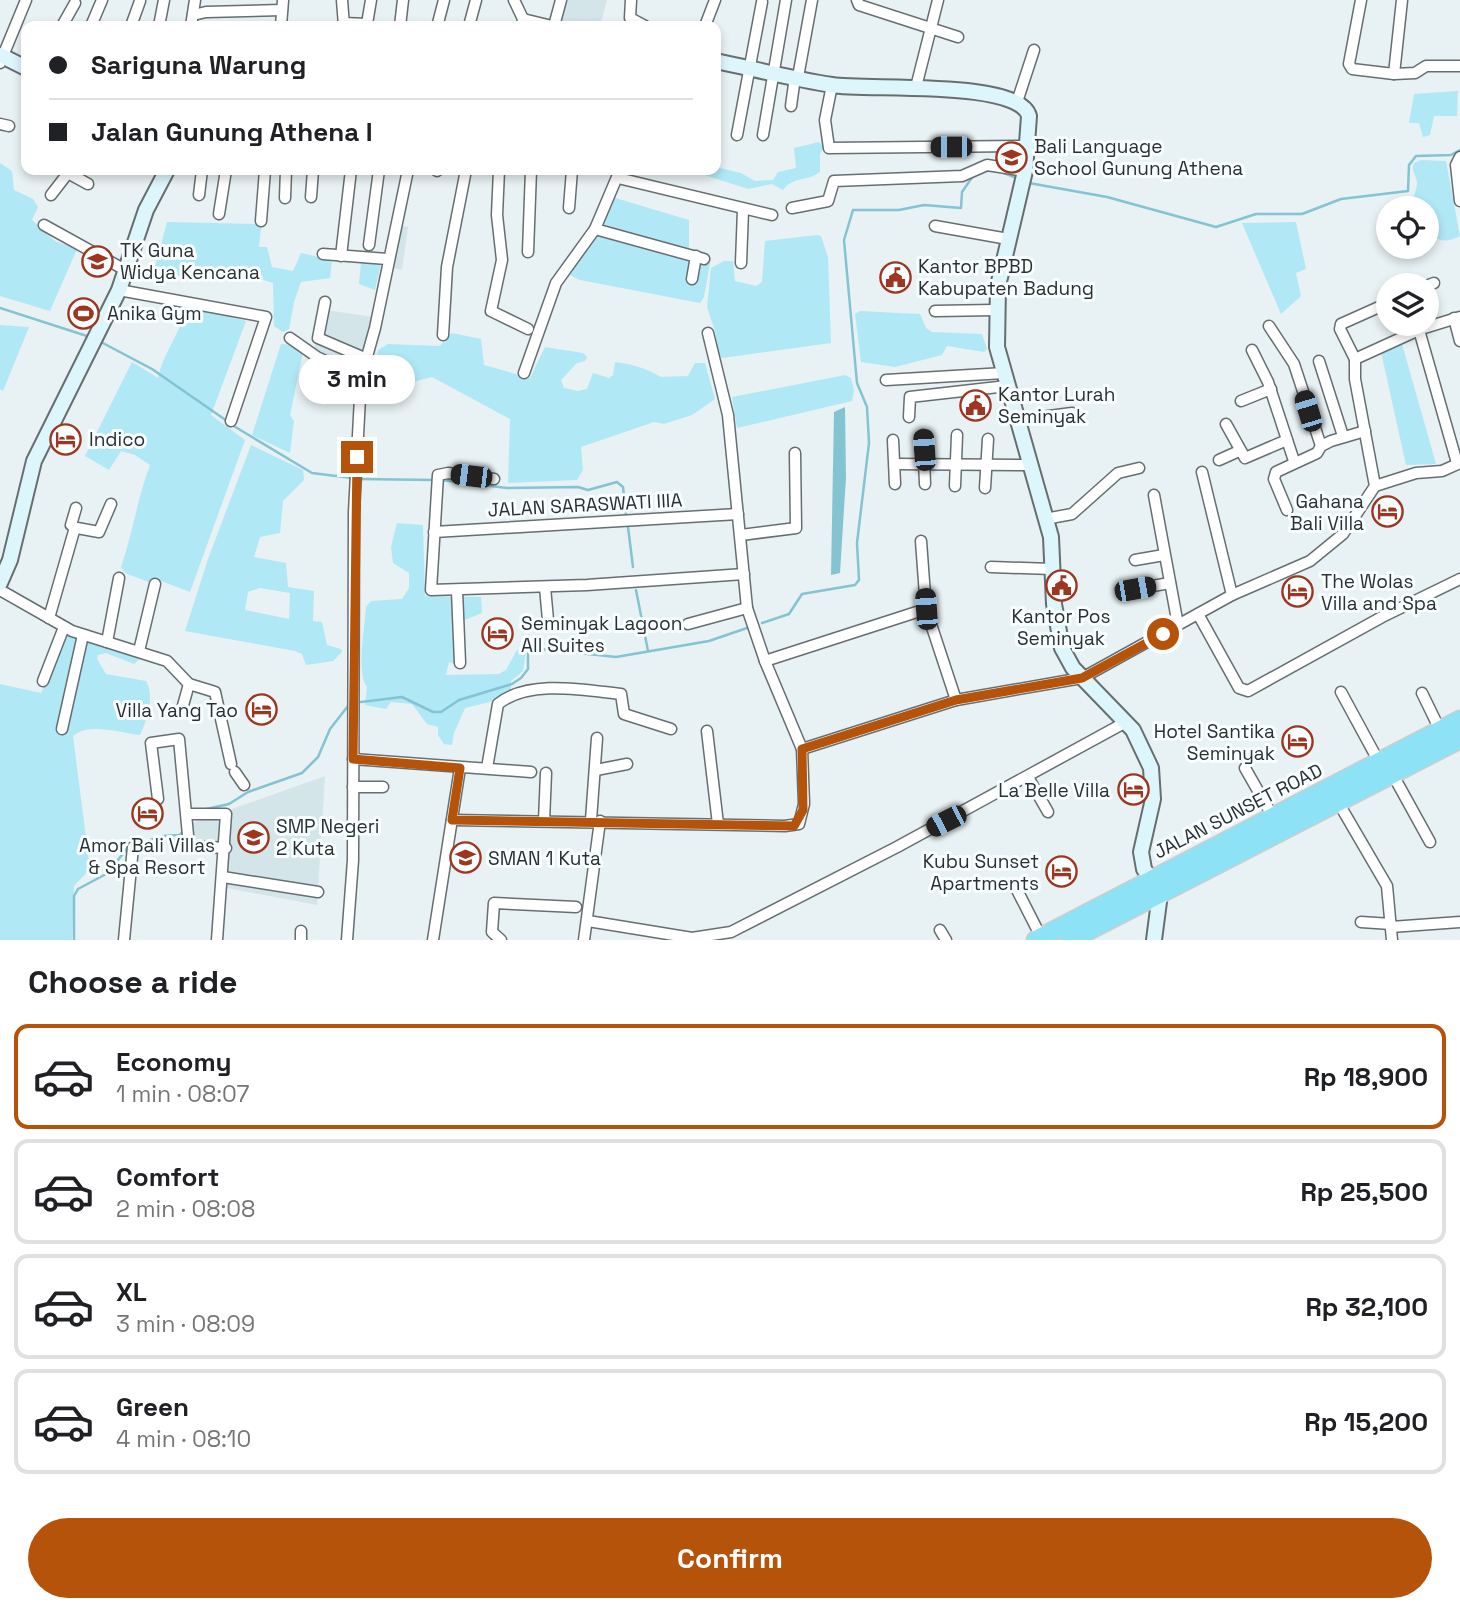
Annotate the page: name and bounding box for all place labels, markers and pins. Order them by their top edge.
place label: Bali Language School Gunung Athena [1034,134,1243,181]
school or university icon: Bali Language School Gunung Athena [994,140,1028,174]
place label: TK Guna Widya Kencana [120,238,260,285]
school or university icon: TK Guna Widya Kencana [80,244,114,278]
place label: Kantor BPBD Kabupaten Badung [918,254,1094,301]
public building icon: Kantor BPBD Kabupaten Badung [878,260,912,294]
sports icon: Anika Gym [67,296,101,330]
place label: Anika Gym [107,301,202,326]
place label: Kantor Lurah Seminyak [998,382,1115,429]
public building icon: Kantor Lurah Seminyak [958,388,992,422]
hotel icon: Indico [49,422,83,456]
place label: Indico [89,427,145,452]
place label: Gahana Bali Villa [1290,489,1364,536]
hotel icon: Gahana Bali Villa [1370,495,1404,529]
public building icon: Kantor Pos Seminyak [1044,568,1078,602]
place label: The Wolas Villa and Spa [1321,569,1437,616]
hotel icon: The Wolas Villa and Spa [1281,575,1315,609]
place label: Kantor Pos Seminyak [1012,604,1110,651]
place label: Seminyak Lagoon All Suites [521,611,682,658]
hotel icon: Seminyak Lagoon All Suites [481,617,515,651]
hotel icon: Villa Yang Tao [244,693,278,727]
place label: Villa Yang Tao [116,698,238,723]
place label: Hotel Santika Seminyak [1154,719,1275,766]
hotel icon: Hotel Santika Seminyak [1281,725,1315,759]
hotel icon: La Belle Villa [1116,773,1150,807]
place label: La Belle Villa [998,778,1110,803]
hotel icon: Amor Bali Villas & Spa Resort [130,797,164,831]
place label: SMP Negeri 2 Kuta [276,814,380,861]
school or university icon: SMP Negeri 2 Kuta [236,820,270,854]
place label: Amor Bali Villas & Spa Resort [79,833,215,880]
school or university icon: SMAN 1 Kuta [448,841,482,875]
place label: SMAN 1 Kuta [488,846,601,871]
place label: Kubu Sunset Apartments [923,849,1039,896]
hotel icon: Kubu Sunset Apartments [1045,855,1079,889]

